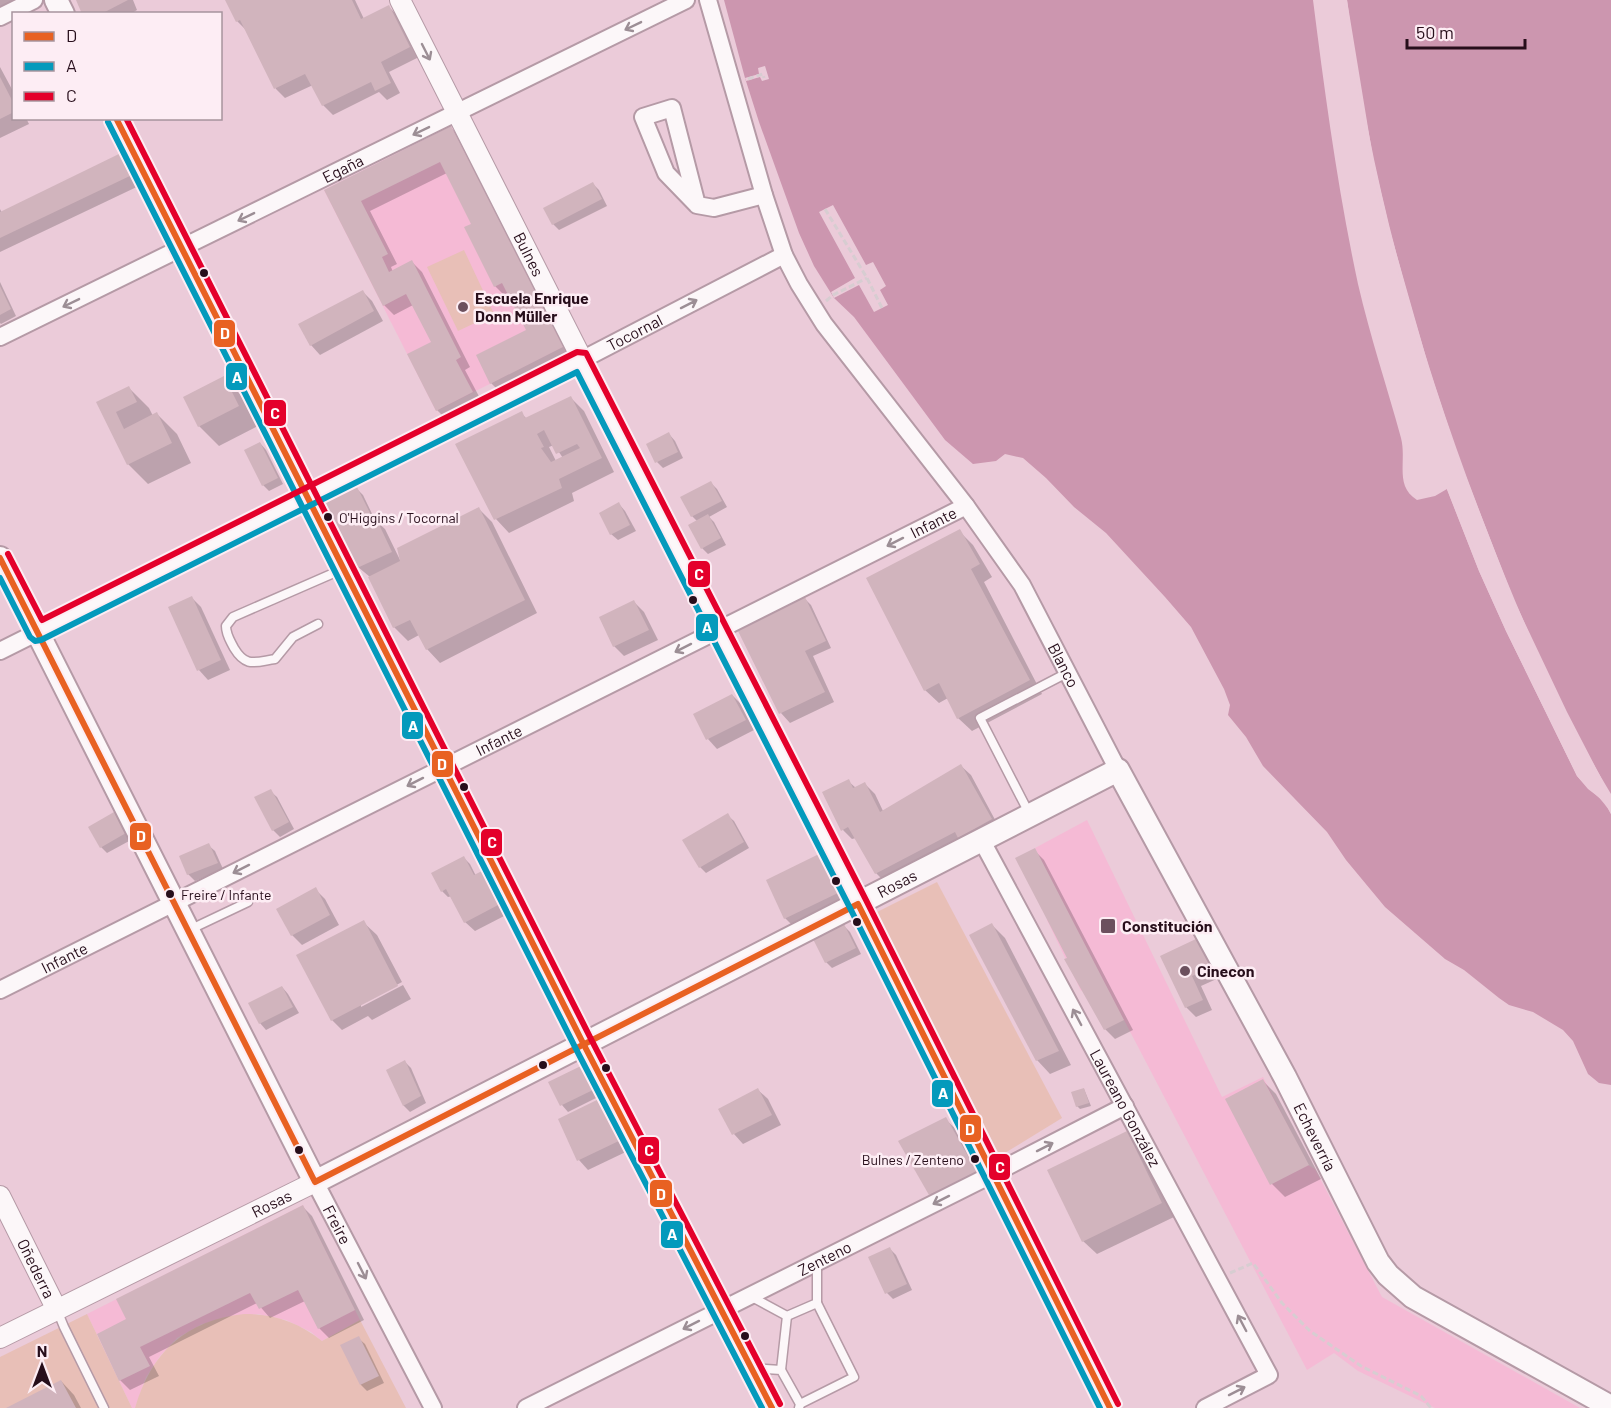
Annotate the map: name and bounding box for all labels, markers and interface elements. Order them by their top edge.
legend [12,12,222,120]
scale bar [1407,12,1526,50]
one-way arrow [625,20,643,32]
text: 50 m [1416,21,1454,43]
text: D [66,24,77,46]
one-way arrow [421,43,433,61]
text: A [66,54,77,76]
text: C [66,84,77,106]
one-way arrow [412,125,430,137]
street label: Egaña [319,150,366,186]
one-way arrow [237,211,255,223]
street label: Bulnes [510,229,548,279]
unlabelled marker [198,267,210,279]
place label: Escuela Enrique Donn Müller [475,288,589,325]
one-way arrow [62,297,80,309]
one-way arrow [680,298,698,310]
marker: Escuela Enrique Donn Müller [456,300,470,314]
street label: Tocornal [603,310,665,354]
line badge: D [213,319,236,348]
text: D [220,323,230,342]
line badge: A [225,362,248,391]
text: A [232,367,243,386]
line badge: C [263,399,287,427]
text: C [270,403,280,422]
street label: Infante [907,502,959,541]
place label: O'Higgins / Tocornal [339,509,459,526]
marker: O'Higgins / Tocornal [322,511,334,523]
one-way arrow [887,536,905,548]
line badge: C [687,560,711,588]
text: C [694,564,704,583]
unlabelled marker [687,594,699,606]
line badge: A [695,613,719,642]
text: A [702,617,713,636]
street label: Blanco [1045,640,1083,690]
one-way arrow [675,642,693,654]
line badge: A [401,711,424,740]
text: A [408,716,419,735]
street label: Infante [472,720,525,759]
line badge: D [431,750,454,778]
text: D [437,754,447,773]
one-way arrow [407,777,425,788]
unlabelled marker [458,781,470,793]
line badge: D [129,822,152,851]
text: D [136,826,146,845]
line badge: C [480,828,503,857]
text: C [487,832,497,851]
one-way arrow [232,864,250,876]
street label: Rosas [874,865,920,901]
unlabelled marker [830,875,842,887]
place label: Freire / Infante [181,886,271,903]
marker: Freire / Infante [164,888,176,900]
unlabelled marker [851,916,863,928]
place label: Constitución [1122,916,1213,935]
marker: Constitución [1099,917,1117,935]
street label: Infante [38,938,90,977]
place label: Cinecon [1197,961,1254,980]
marker: Cinecon [1178,964,1192,978]
one-way arrow [1071,1009,1082,1027]
street label: Laureano González [1087,1046,1165,1170]
unlabelled marker [537,1059,549,1071]
unlabelled marker [600,1062,612,1074]
line badge: A [931,1079,954,1108]
text: A [938,1083,949,1102]
street label: Echeverría [1290,1099,1341,1174]
line badge: D [959,1114,982,1143]
text: D [965,1119,975,1138]
line badge: C [637,1136,660,1165]
text: C [644,1140,654,1159]
one-way arrow [1035,1141,1053,1152]
unlabelled marker [293,1144,305,1156]
place label: Bulnes / Zenteno [862,1151,964,1168]
marker: Bulnes / Zenteno [969,1153,981,1165]
line badge: C [988,1153,1011,1181]
text: C [995,1157,1005,1176]
line badge: D [649,1179,673,1208]
text: D [656,1184,666,1203]
street label: Rosas [248,1185,294,1221]
one-way arrow [932,1195,950,1207]
street label: Freire [320,1201,356,1247]
line badge: A [660,1220,684,1249]
text: A [667,1224,678,1243]
street label: Oñederra [14,1235,60,1301]
street label: Zenteno [795,1237,854,1279]
one-way arrow [356,1262,368,1279]
one-way arrow [1236,1315,1247,1333]
one-way arrow [682,1320,700,1332]
unlabelled marker [739,1330,751,1342]
north arrow [12,1336,72,1396]
text: N [37,1341,47,1360]
one-way arrow [1228,1385,1246,1397]

